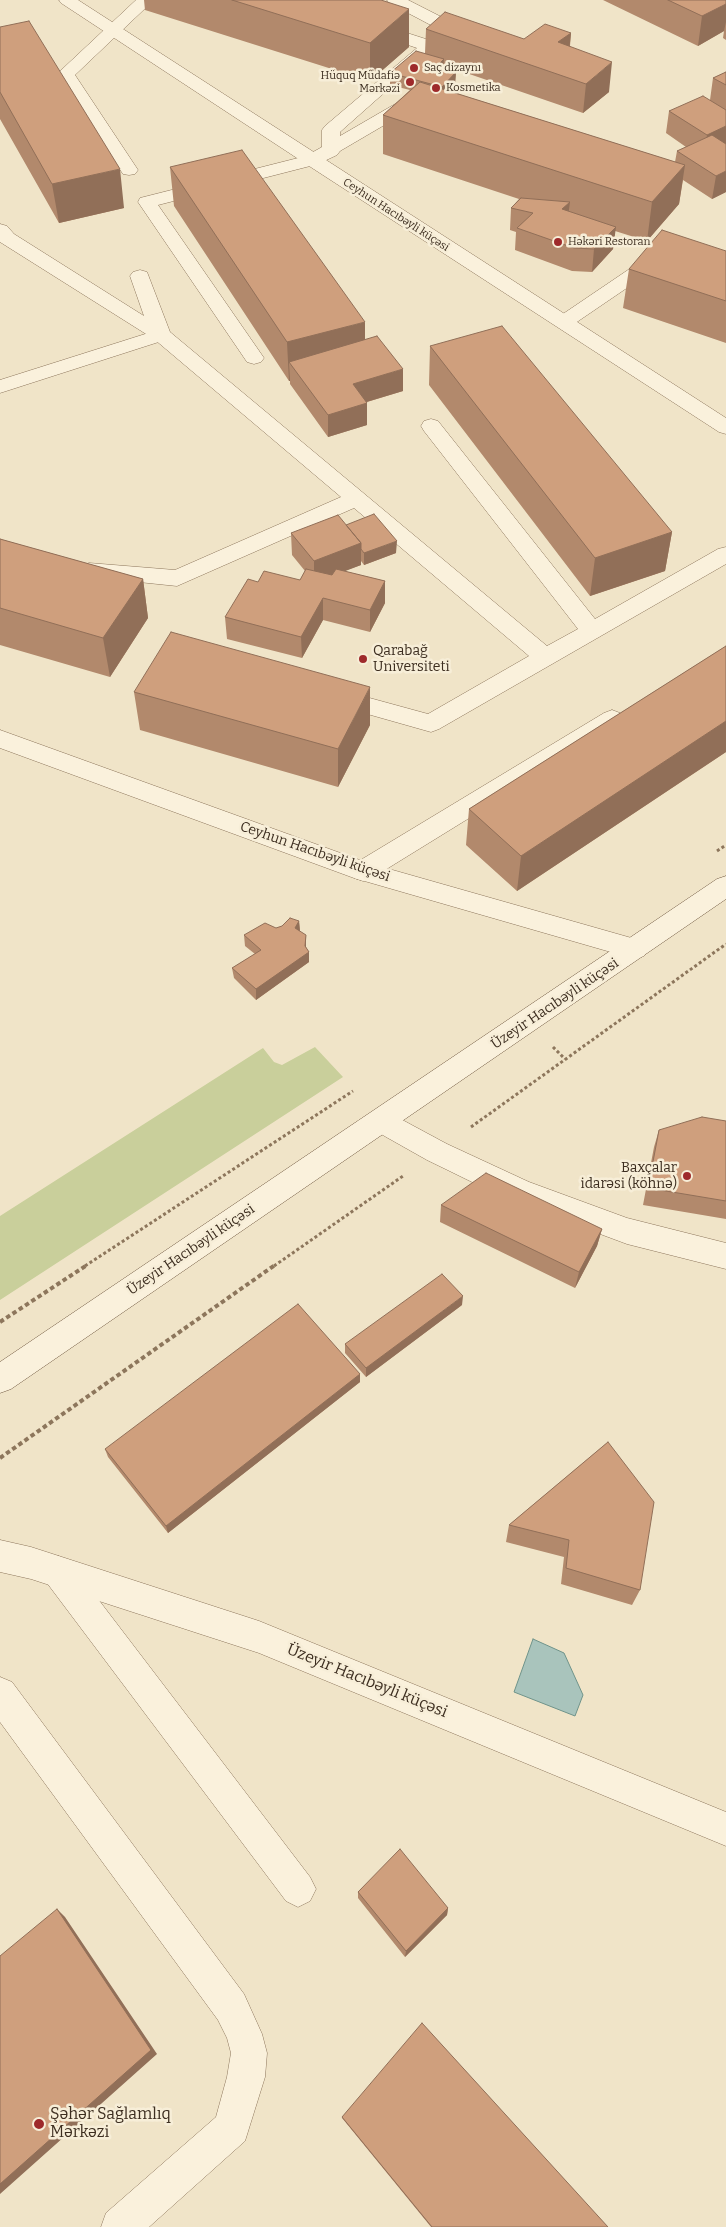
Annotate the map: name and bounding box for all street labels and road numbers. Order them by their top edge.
street label: Ceyhun Hacıbəyli küçəsi [340,176,452,254]
street label: Ceyhun Hacıbəyli küçəsi [238,818,392,886]
street label: Üzeyir Hacıbəyli küçəsi [488,955,622,1053]
street label: Üzeyir Hacıbəyli küçəsi [124,1201,258,1299]
street label: Üzeyir Hacıbəyli küçəsi [284,1640,450,1722]

